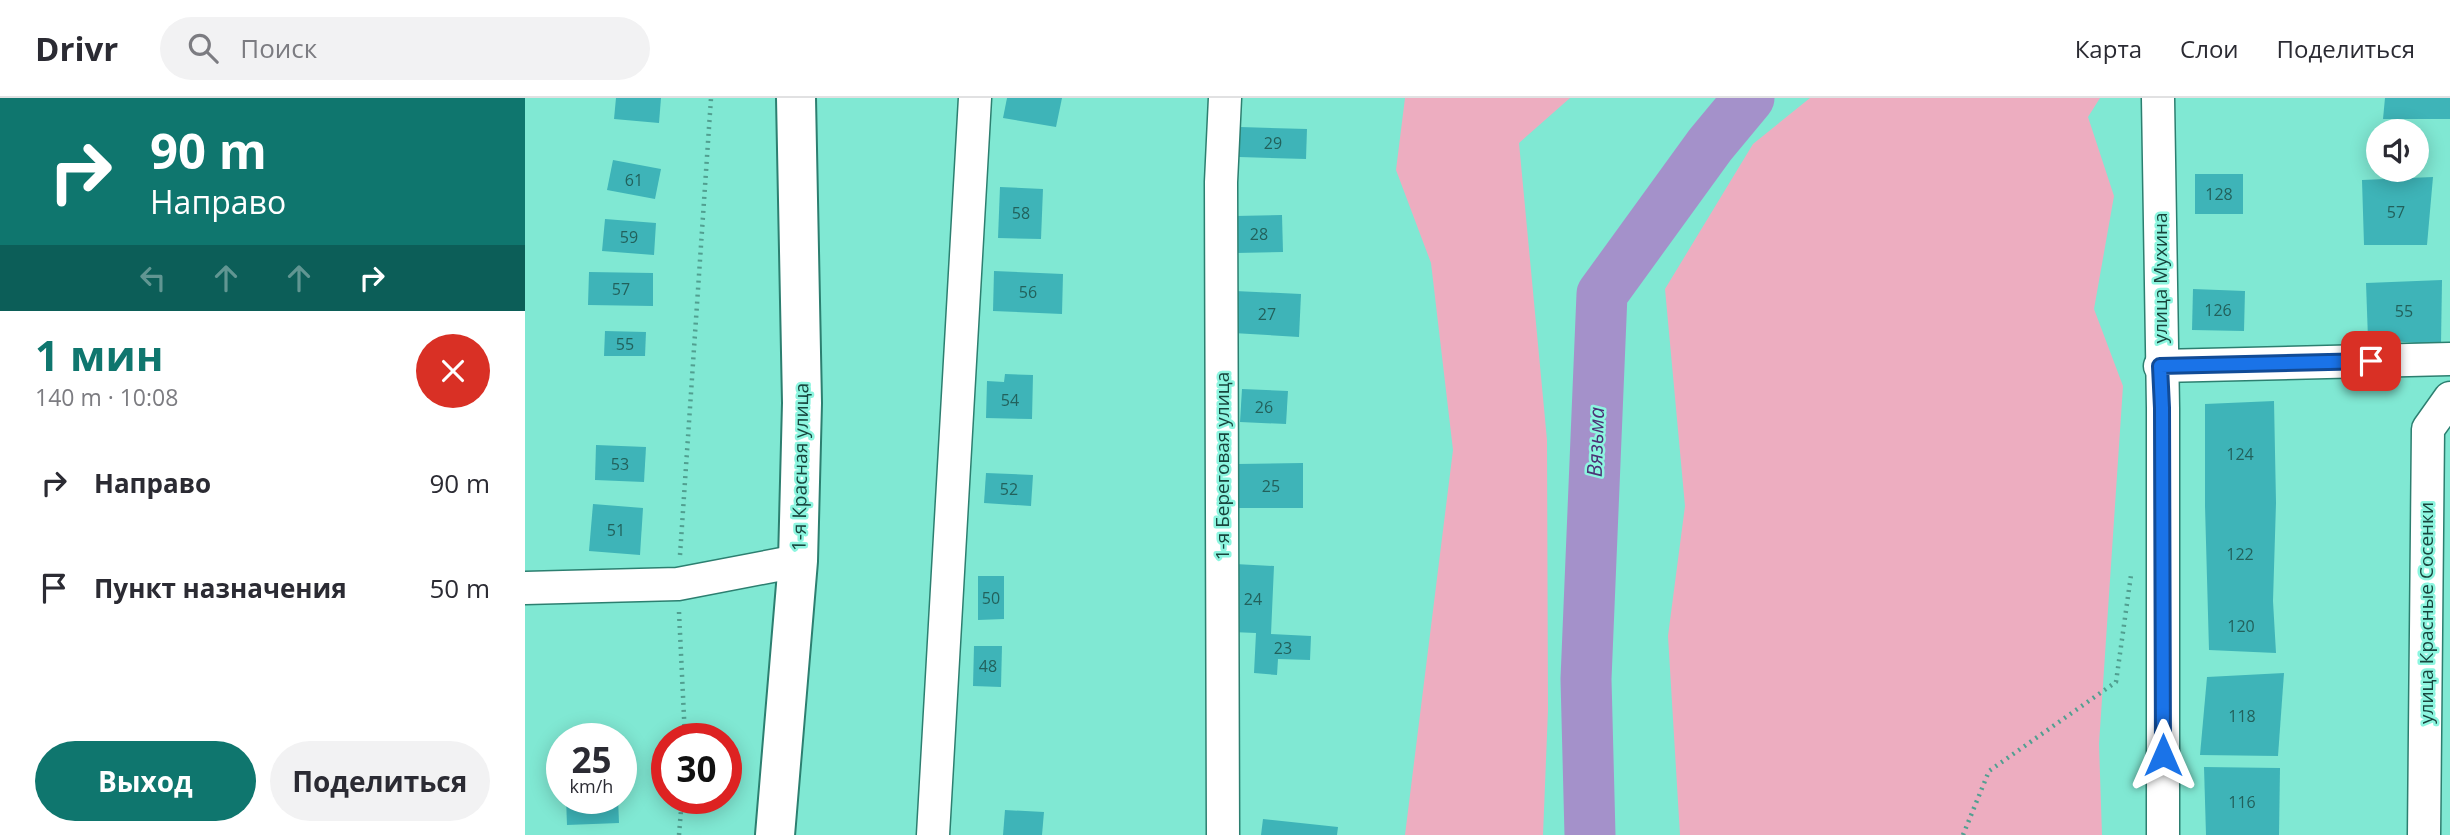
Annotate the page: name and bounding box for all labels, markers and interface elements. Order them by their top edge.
search box [160,17,650,80]
text: Drivr [35,26,118,71]
icon: search [184,29,222,67]
text: Поиск [240,30,317,66]
text: Карта [2075,32,2142,65]
text: Слои [2180,32,2239,65]
text: Поделиться [2277,32,2415,65]
text: 90 m [150,117,267,183]
map controls [2366,119,2429,182]
button: sound [2366,119,2429,182]
icon: right [35,126,126,217]
house number: 29 [1264,132,1282,154]
house number: 61 [625,169,643,191]
text: Направо [150,180,286,223]
house number: 128 [2205,183,2233,205]
house number: 57 [2387,201,2405,223]
house number: 58 [1012,202,1030,224]
street label: улица Мухина [2147,212,2173,344]
house number: 28 [1250,223,1268,245]
house number: 59 [620,226,638,248]
icon: left [134,259,172,297]
icon: ahead [207,259,245,297]
icon: ahead [280,259,318,297]
icon: right [353,259,391,297]
house number: 57 [612,278,630,300]
house number: 56 [1019,281,1037,303]
house number: 126 [2204,299,2232,321]
house number: 55 [2395,300,2413,322]
house number: 27 [1258,303,1276,325]
text: 1 мин [35,326,163,383]
pin [2341,331,2401,391]
house number: 55 [616,333,634,355]
button: close [416,334,490,408]
icon: arrive [2352,342,2390,380]
street label: 1-я Береговая улица [1209,372,1235,560]
text: 140 m · 10:08 [35,381,178,413]
street label: 1-я Красная улица [786,383,814,551]
house number: 54 [1001,389,1019,411]
house number: 26 [1255,396,1273,418]
water label: Вязьма [1580,406,1610,478]
house number: 124 [2226,443,2254,465]
house number: 53 [611,453,629,475]
icon: right [35,464,73,502]
text: Направо [94,465,211,501]
text: 90 m [429,465,490,501]
house number: 25 [1262,475,1280,497]
house number: 52 [1000,478,1018,500]
street label: улица Красные Сосенки [2413,502,2439,724]
house number: 51 [607,519,625,541]
house number: 122 [2226,543,2254,565]
icon: arrive [35,569,73,607]
text: Пункт назначения [94,570,347,606]
text: 50 m [429,570,490,606]
house number: 50 [982,587,1000,609]
house number: 24 [1244,588,1262,610]
house number: 120 [2227,615,2255,637]
house number: 23 [1274,637,1292,659]
house number: 48 [979,655,997,677]
house number: 118 [2228,705,2256,727]
position arrow [2126,718,2200,792]
speed limit sign: 30 [651,723,742,814]
text: 25 [571,736,612,783]
button: Выход [35,741,256,821]
button: Поделиться [270,741,490,821]
text: km/h [570,774,613,798]
house number: 116 [2228,791,2256,813]

